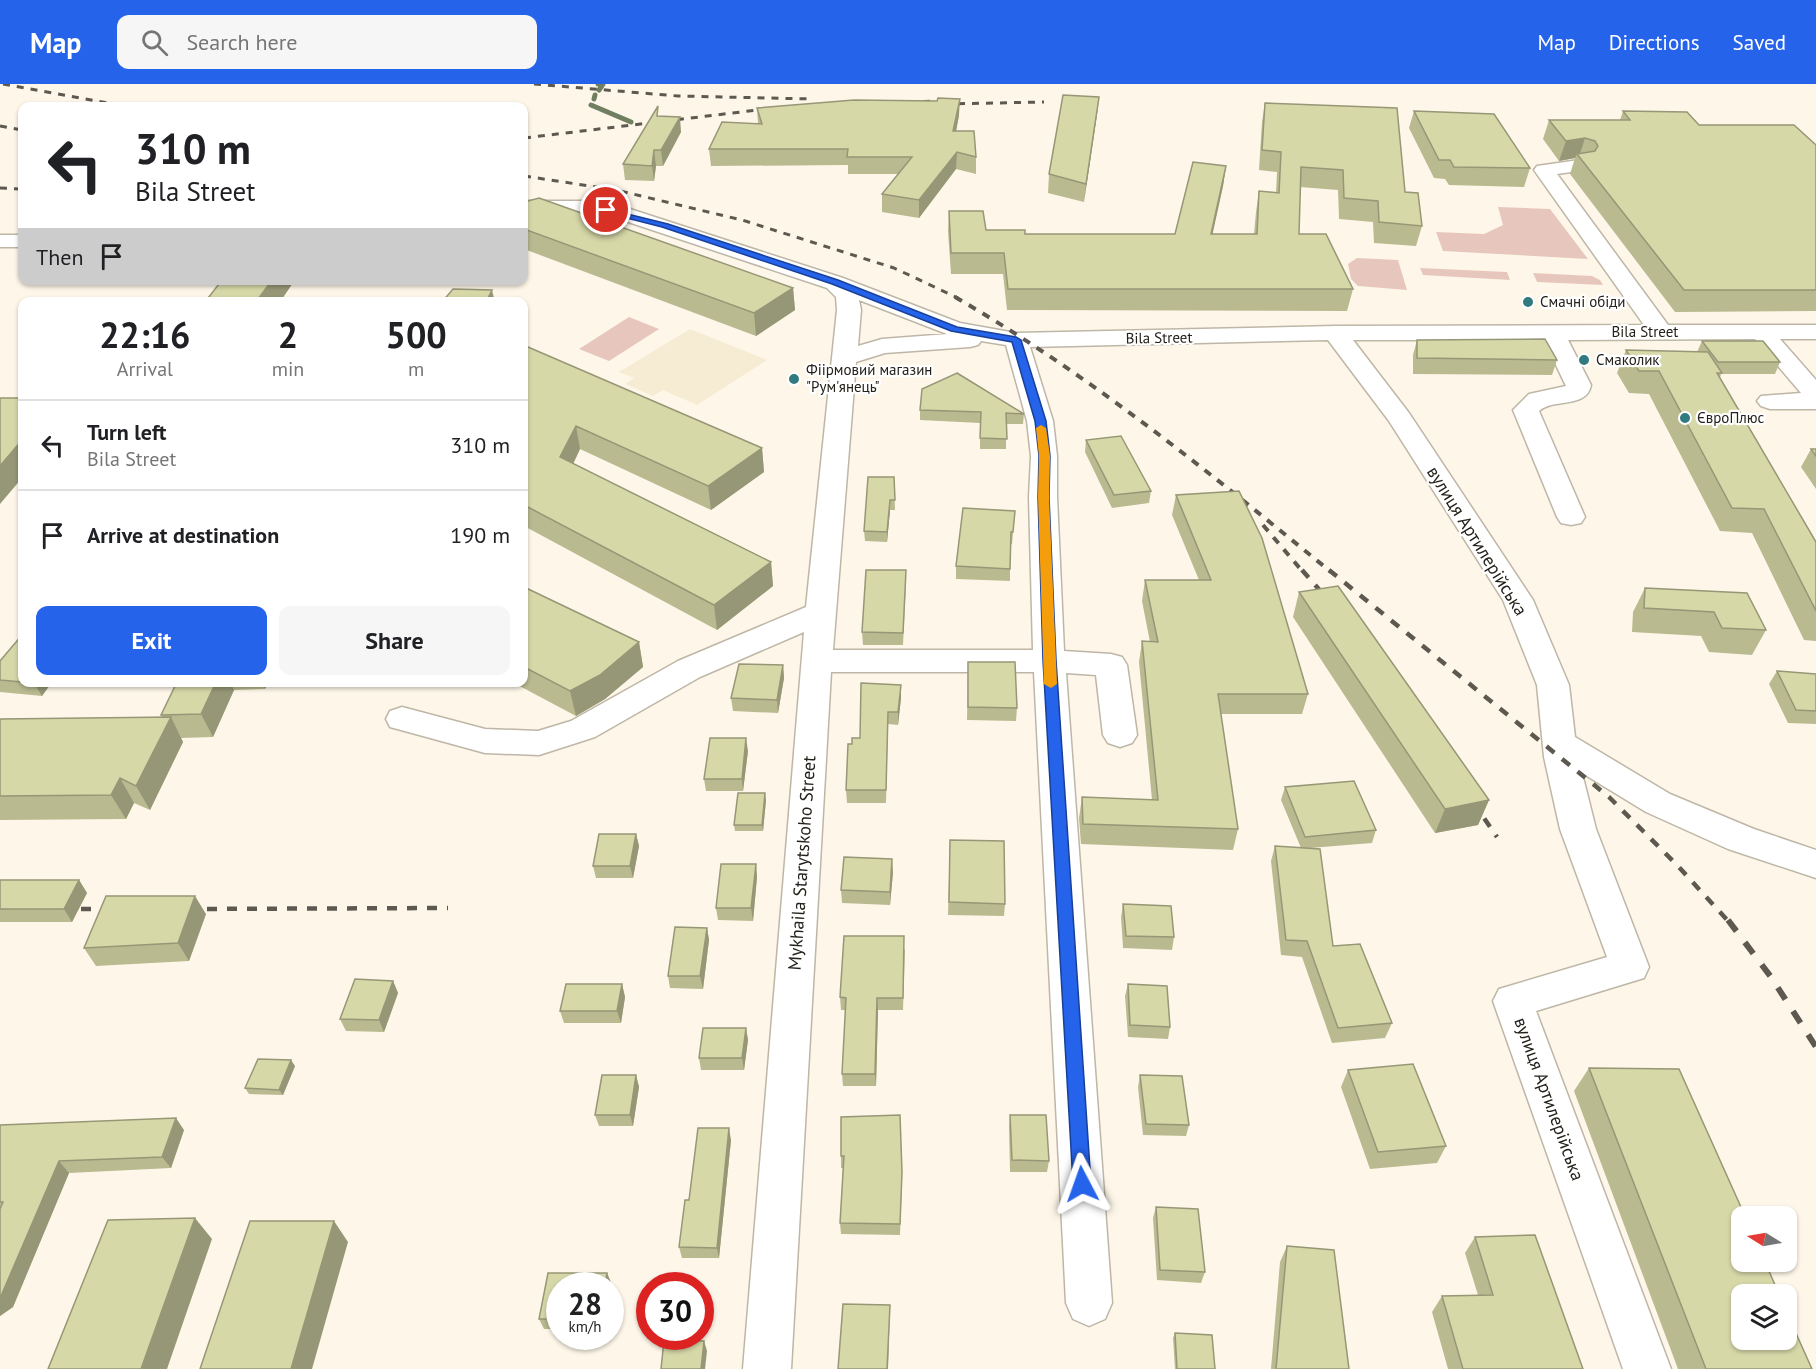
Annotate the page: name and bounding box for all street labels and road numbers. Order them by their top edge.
street label: Bila Street [1612,322,1678,341]
street label: Bila Street [1125,327,1193,348]
street label: вулиця Артилерійська [1422,462,1533,620]
street label: Mykhaila Starytskoho Street [783,755,820,971]
street label: вулиця Артилерійська [1509,1014,1590,1184]

